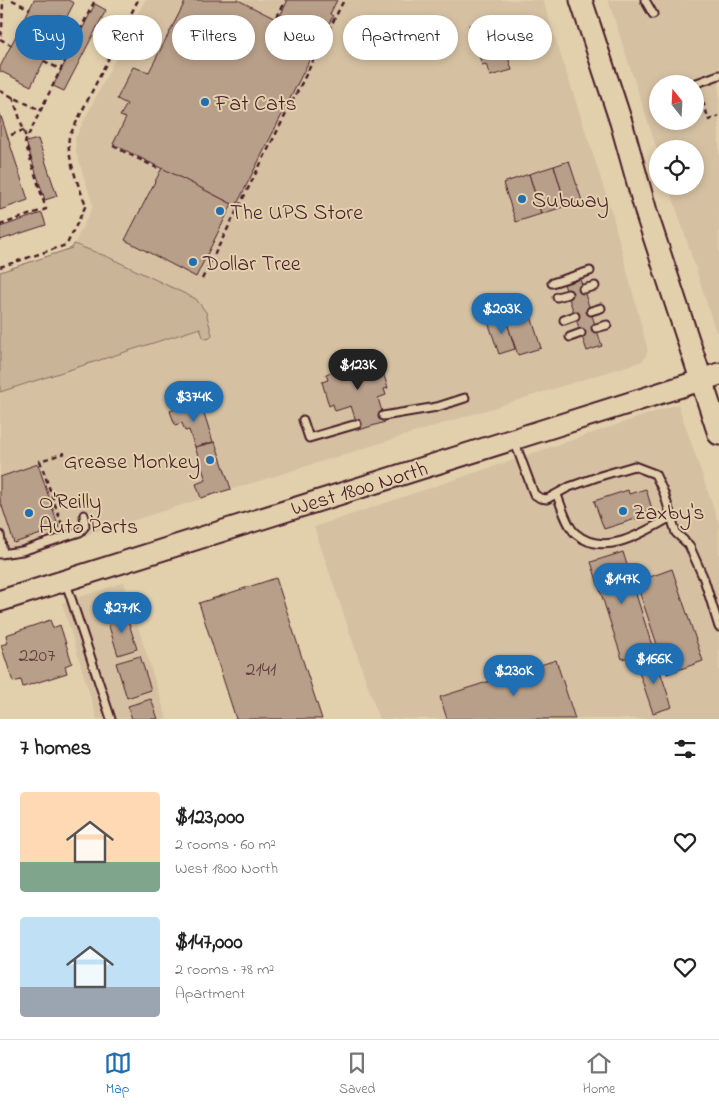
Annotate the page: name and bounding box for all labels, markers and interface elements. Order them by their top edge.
chip: Buy [15,15,83,60]
chip: Rent [93,15,162,60]
chip: Filters [172,15,255,60]
chip: New [265,15,333,60]
chip: Apartment [343,15,458,60]
chip: House [468,15,552,60]
north arrow [649,75,704,130]
map controls [649,75,704,195]
place label: Fat Cats [214,89,297,121]
marker: Fat Cats [199,96,211,108]
button: locate [649,140,704,195]
place label: Subway [532,186,609,219]
marker: Subway [516,193,528,205]
place label: The UPS Store [230,198,363,230]
marker: The UPS Store [214,205,226,217]
place label: Dollar Tree [202,249,301,281]
marker: Dollar Tree [187,256,199,268]
pin: $203K [467,292,537,335]
text: $203K [483,297,521,321]
pin: $123K [323,348,393,391]
text: $123K [339,353,377,377]
pin: $374K [159,380,229,423]
text: $374K [175,385,213,409]
place label: Grease Monkey [64,447,200,480]
marker: Grease Monkey [204,454,216,466]
street label: West 1800 North [287,454,432,526]
place label: O'Reilly Auto Parts [39,487,138,544]
place label: Zaxby's [633,498,705,531]
marker: Zaxby's [617,505,629,517]
marker: O'Reilly Auto Parts [23,507,35,519]
pin: $147K [587,562,657,605]
text: $147K [604,567,640,591]
pin: $271K [87,592,157,634]
text: $271K [103,596,141,620]
house number: 2207 [19,642,55,671]
pin: $166K [619,642,689,685]
text: $166K [636,647,672,671]
pin: $230K [479,654,549,697]
house number: 2141 [246,656,276,685]
text: $230K [495,659,533,683]
text: 7 homes [20,734,91,764]
icon: filters [671,735,699,763]
text: $123,000 [175,803,244,833]
icon: home [60,812,120,872]
icon: heart [671,828,699,856]
text: 2 rooms · 60 m² [175,833,276,857]
text: West 1800 North [175,857,278,881]
text: $147,000 [175,928,243,958]
icon: home [60,937,120,997]
icon: heart [671,953,699,981]
text: 2 rooms · 78 m² [175,958,274,982]
text: Apartment [175,982,245,1006]
tab: Map [104,1049,132,1100]
tab: Saved [339,1049,375,1100]
tab: Home [583,1049,615,1100]

